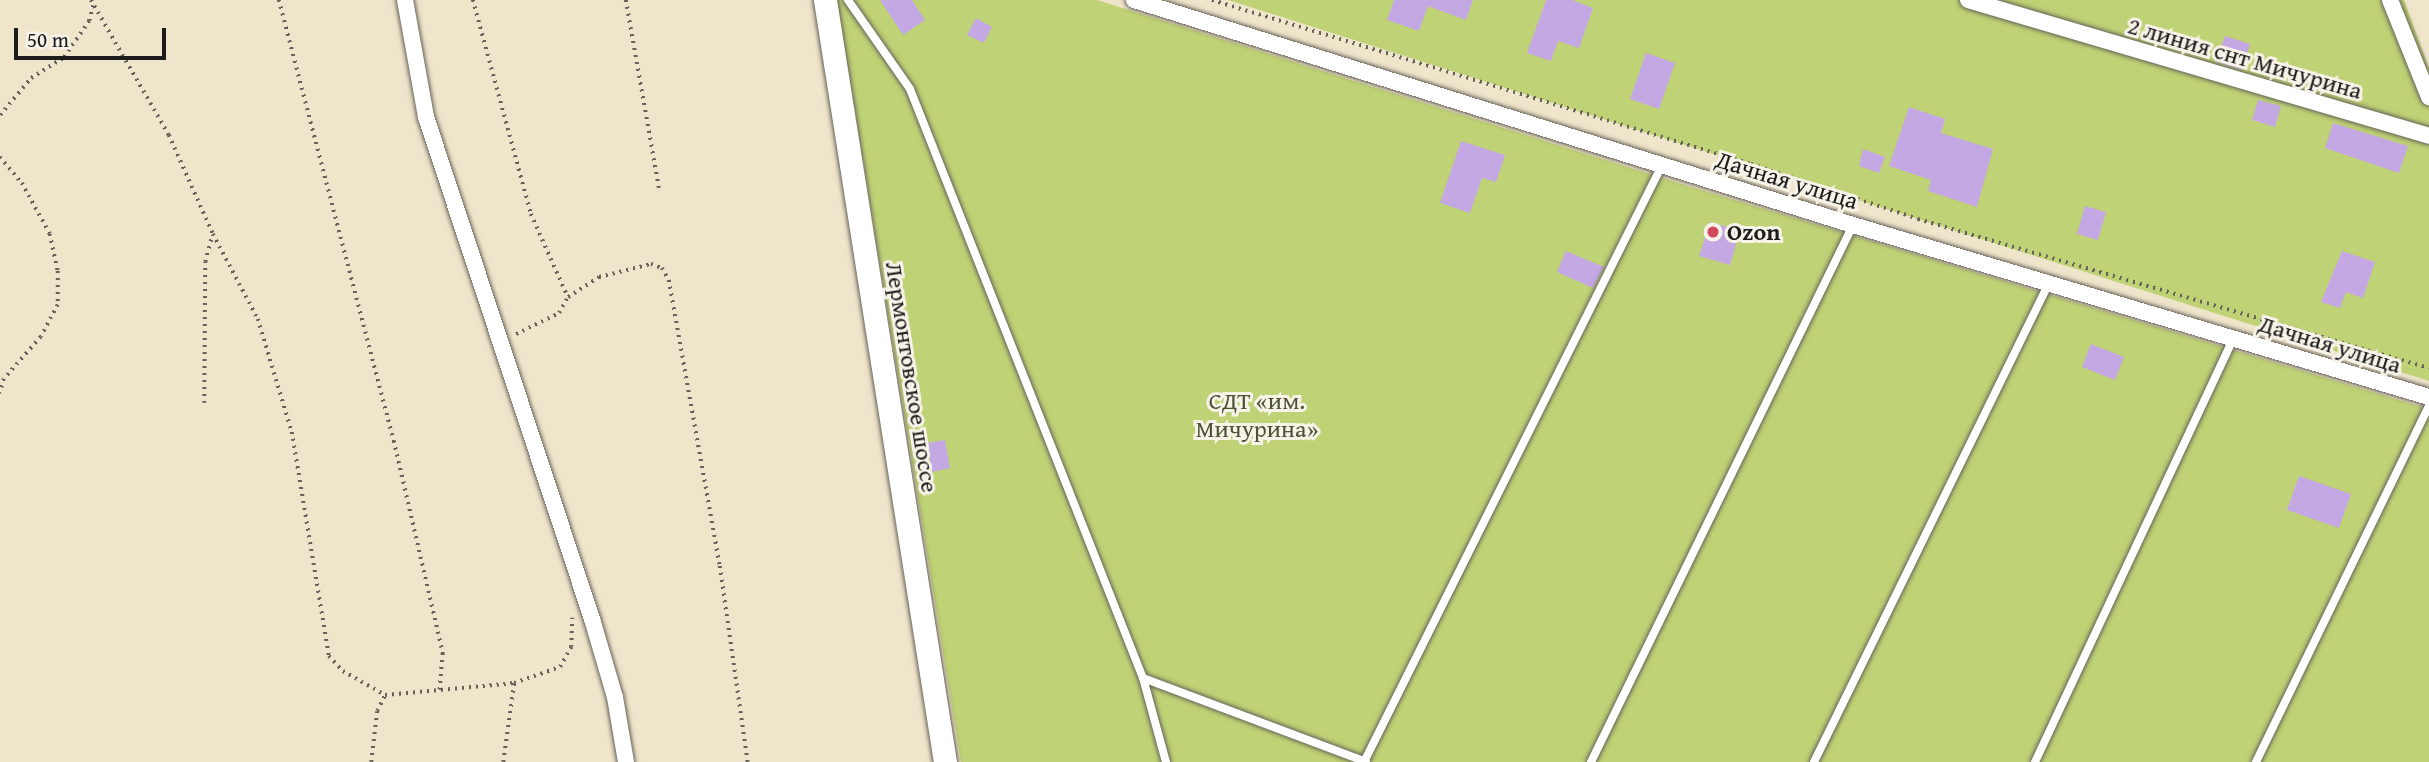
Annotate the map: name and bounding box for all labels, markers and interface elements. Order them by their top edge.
street label: 2 линия снт Мичурина [2125,11,2365,105]
scale bar [18,14,170,58]
text: 50 m [27,24,69,55]
street label: Дачная улица [1712,145,1862,215]
place label: Ozon [1727,218,1780,246]
marker: Ozon [1705,224,1721,240]
street label: Лермонтовское шоссе [880,260,944,494]
street label: Дачная улица [2255,309,2405,379]
park label: СДТ «им. Мичурина» [1196,387,1318,443]

